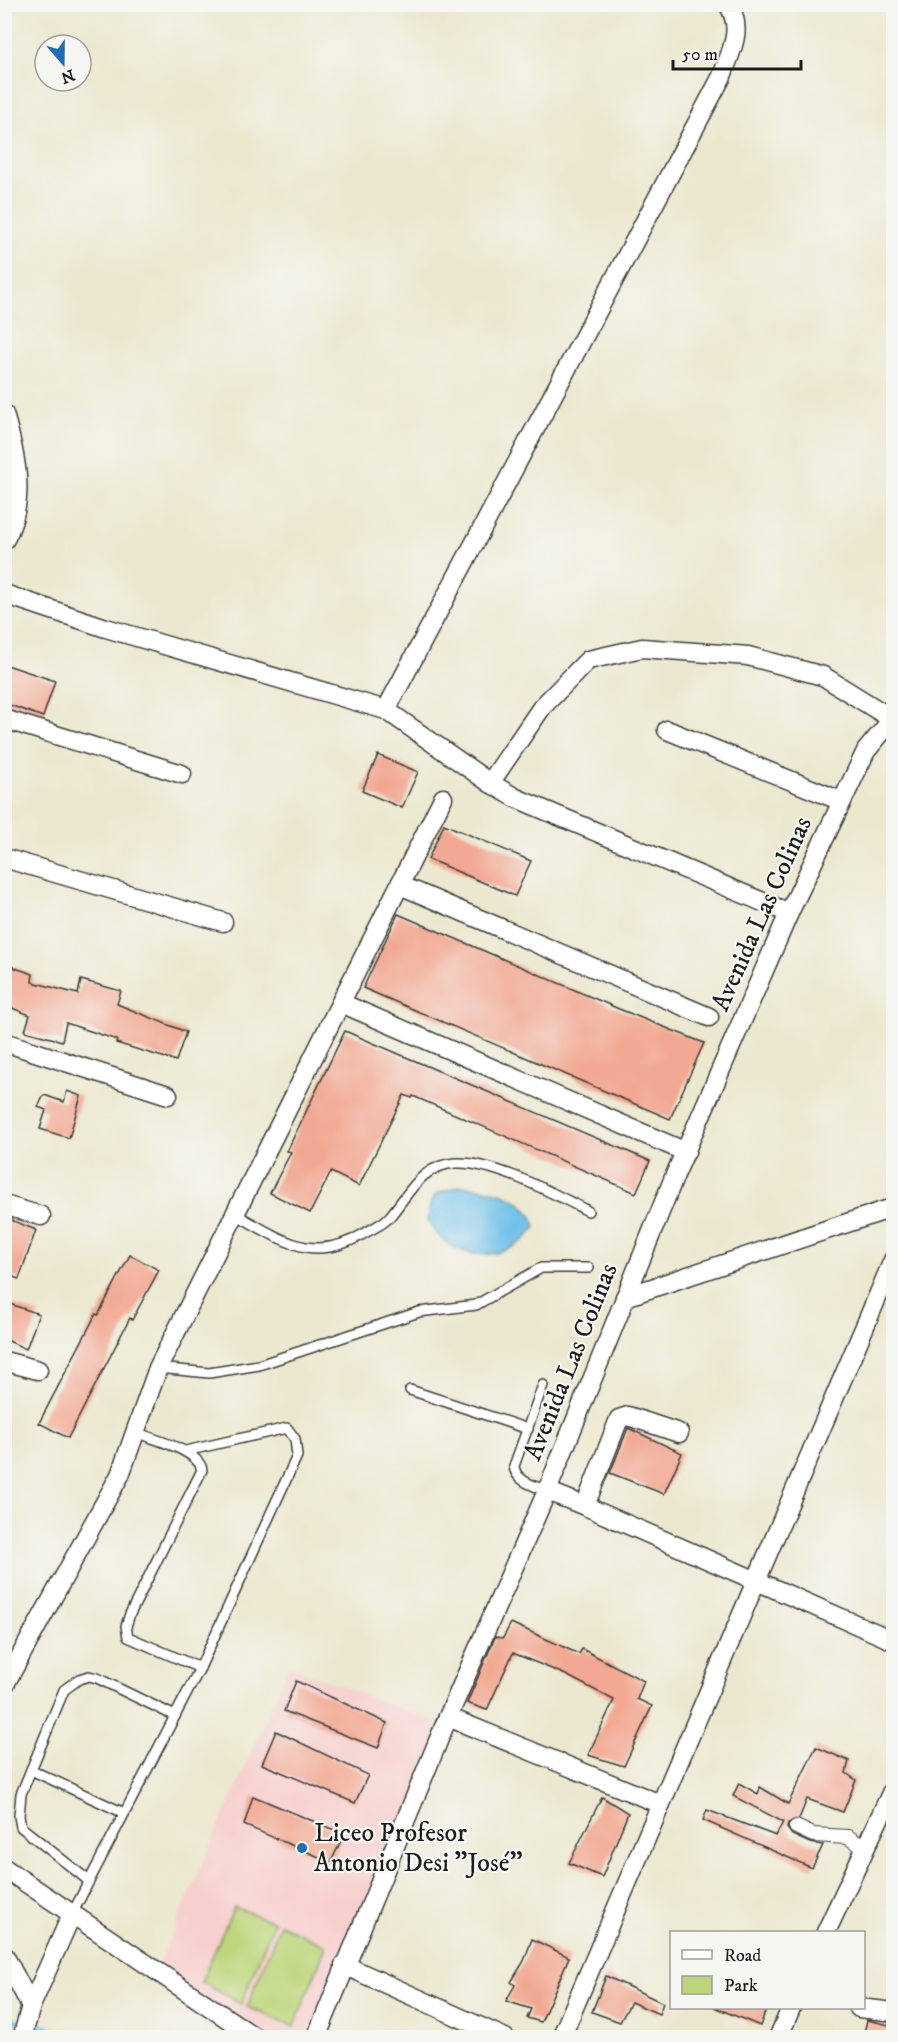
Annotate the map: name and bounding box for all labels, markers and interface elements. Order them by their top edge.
north arrow [33,33,93,93]
scale bar [673,33,800,71]
text: 50 m [682,44,718,66]
text: N [58,65,77,88]
street label: Avenida Las Colinas [704,811,820,1017]
street label: Avenida Las Colinas [516,1259,626,1465]
place label: Liceo Profesor Antonio Desi "José" [314,1817,523,1880]
marker: Liceo Profesor Antonio Desi "José" [295,1841,309,1855]
legend [670,1931,865,2009]
text: Road [724,1945,761,1967]
text: Park [724,1975,758,1997]

